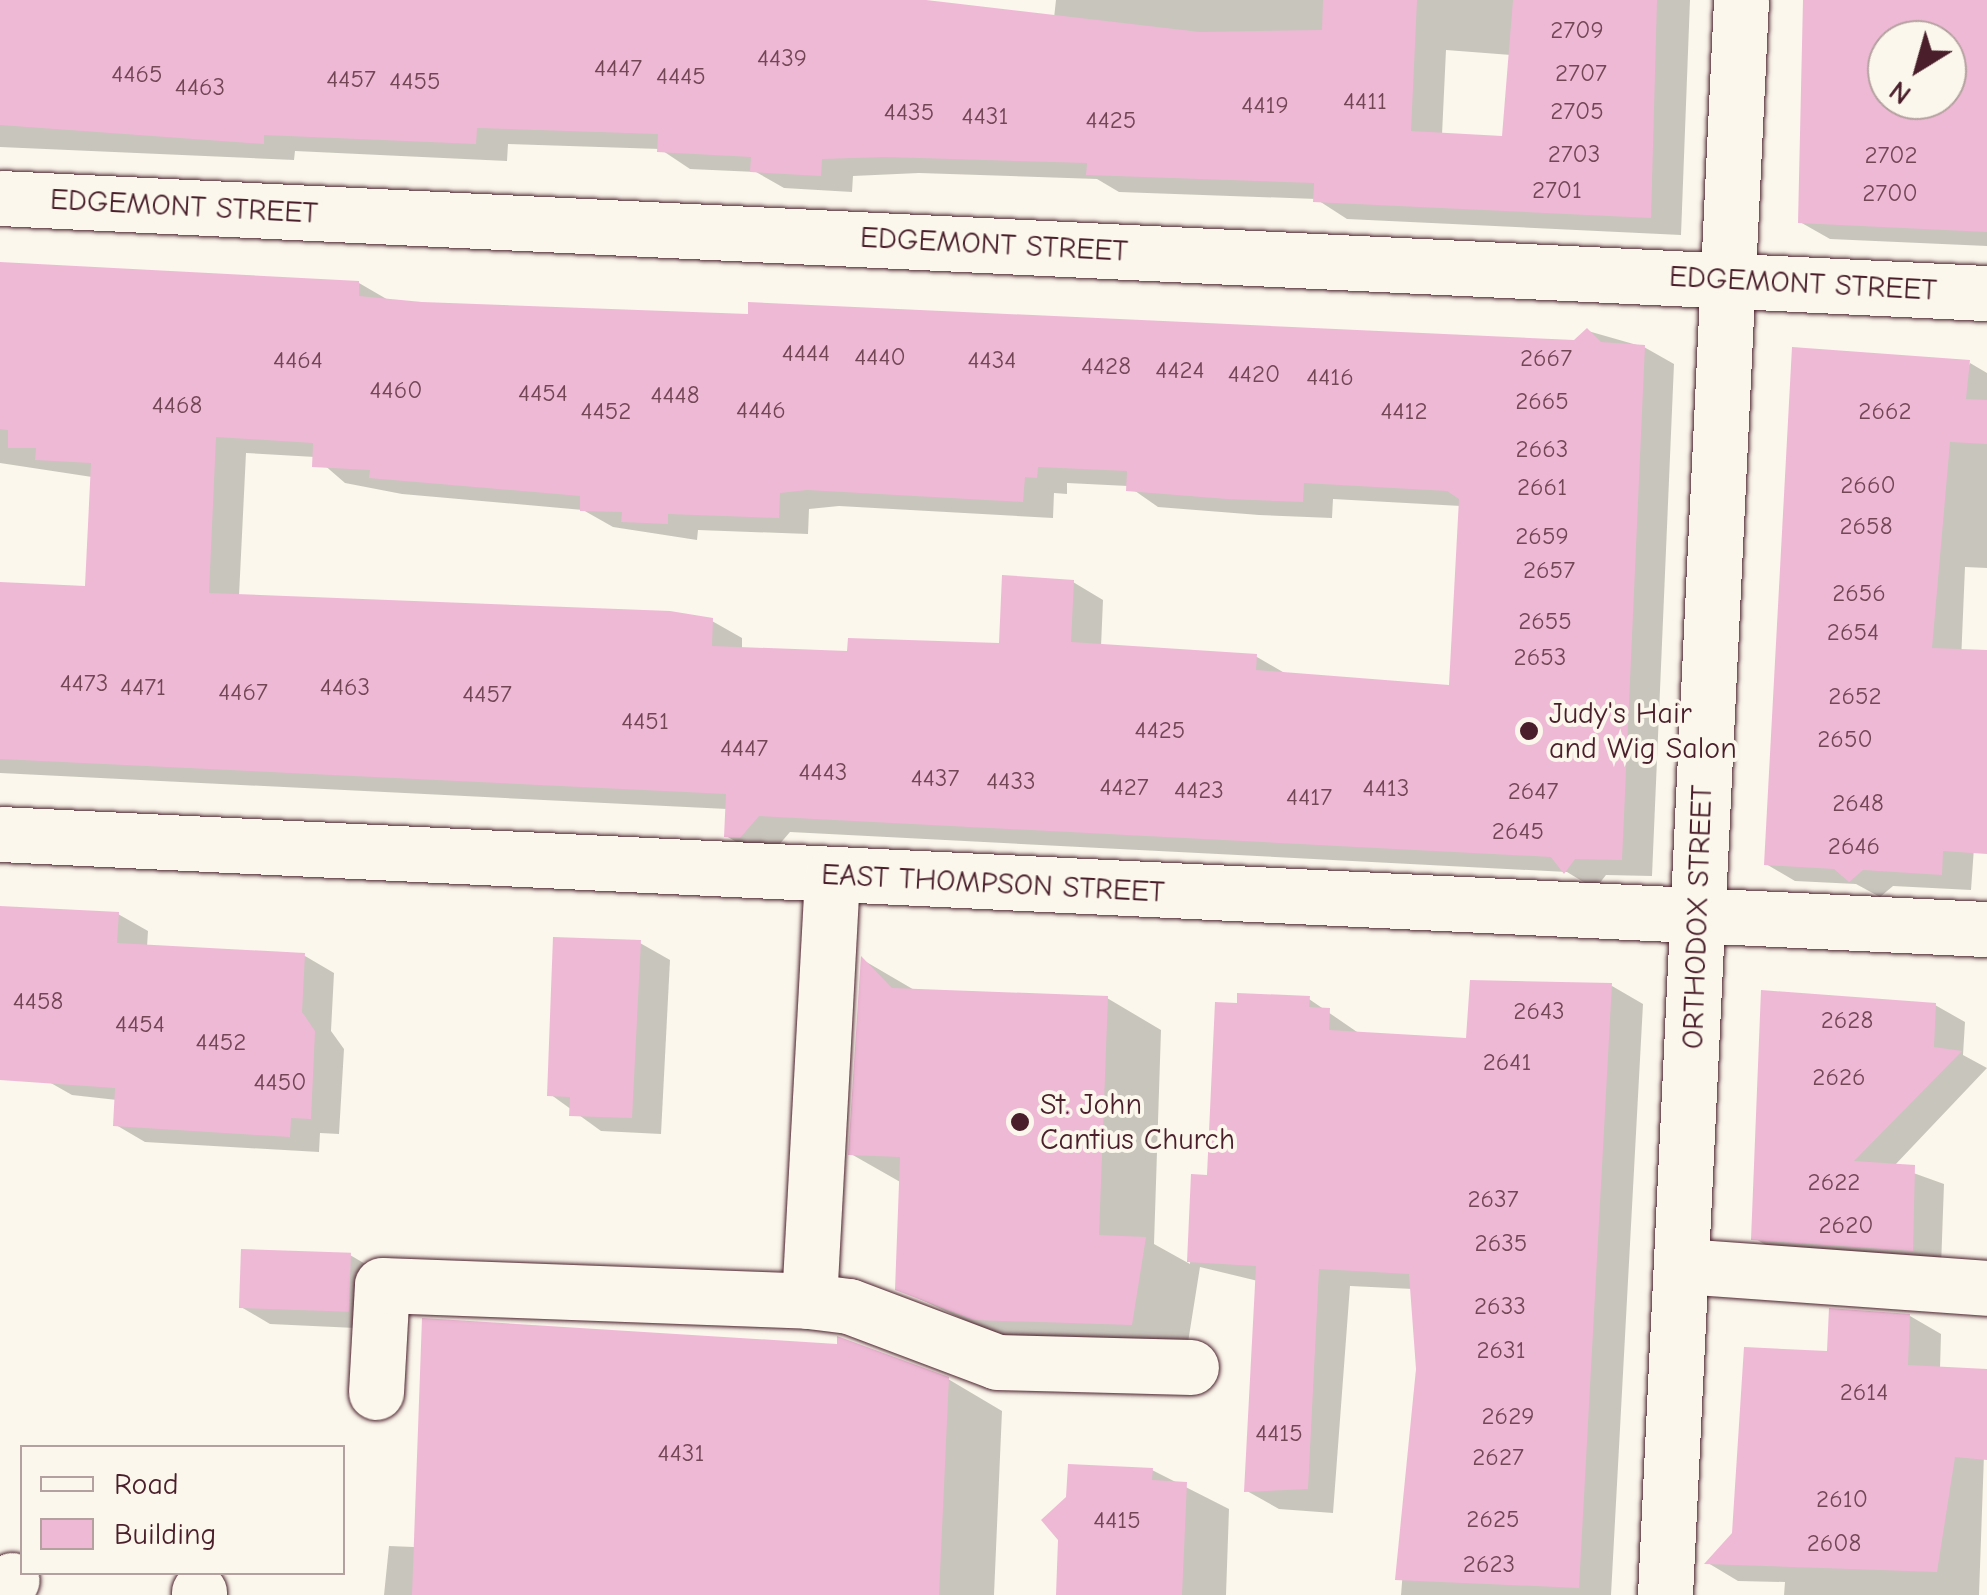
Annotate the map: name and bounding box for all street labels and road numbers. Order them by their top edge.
street label: EDGEMONT STREET [49,182,319,232]
street label: EDGEMONT STREET [859,220,1129,270]
street label: EDGEMONT STREET [1668,259,1938,309]
street label: ORTHODOX STREET [1675,784,1721,1050]
street label: EAST THOMPSON STREET [820,857,1166,911]

